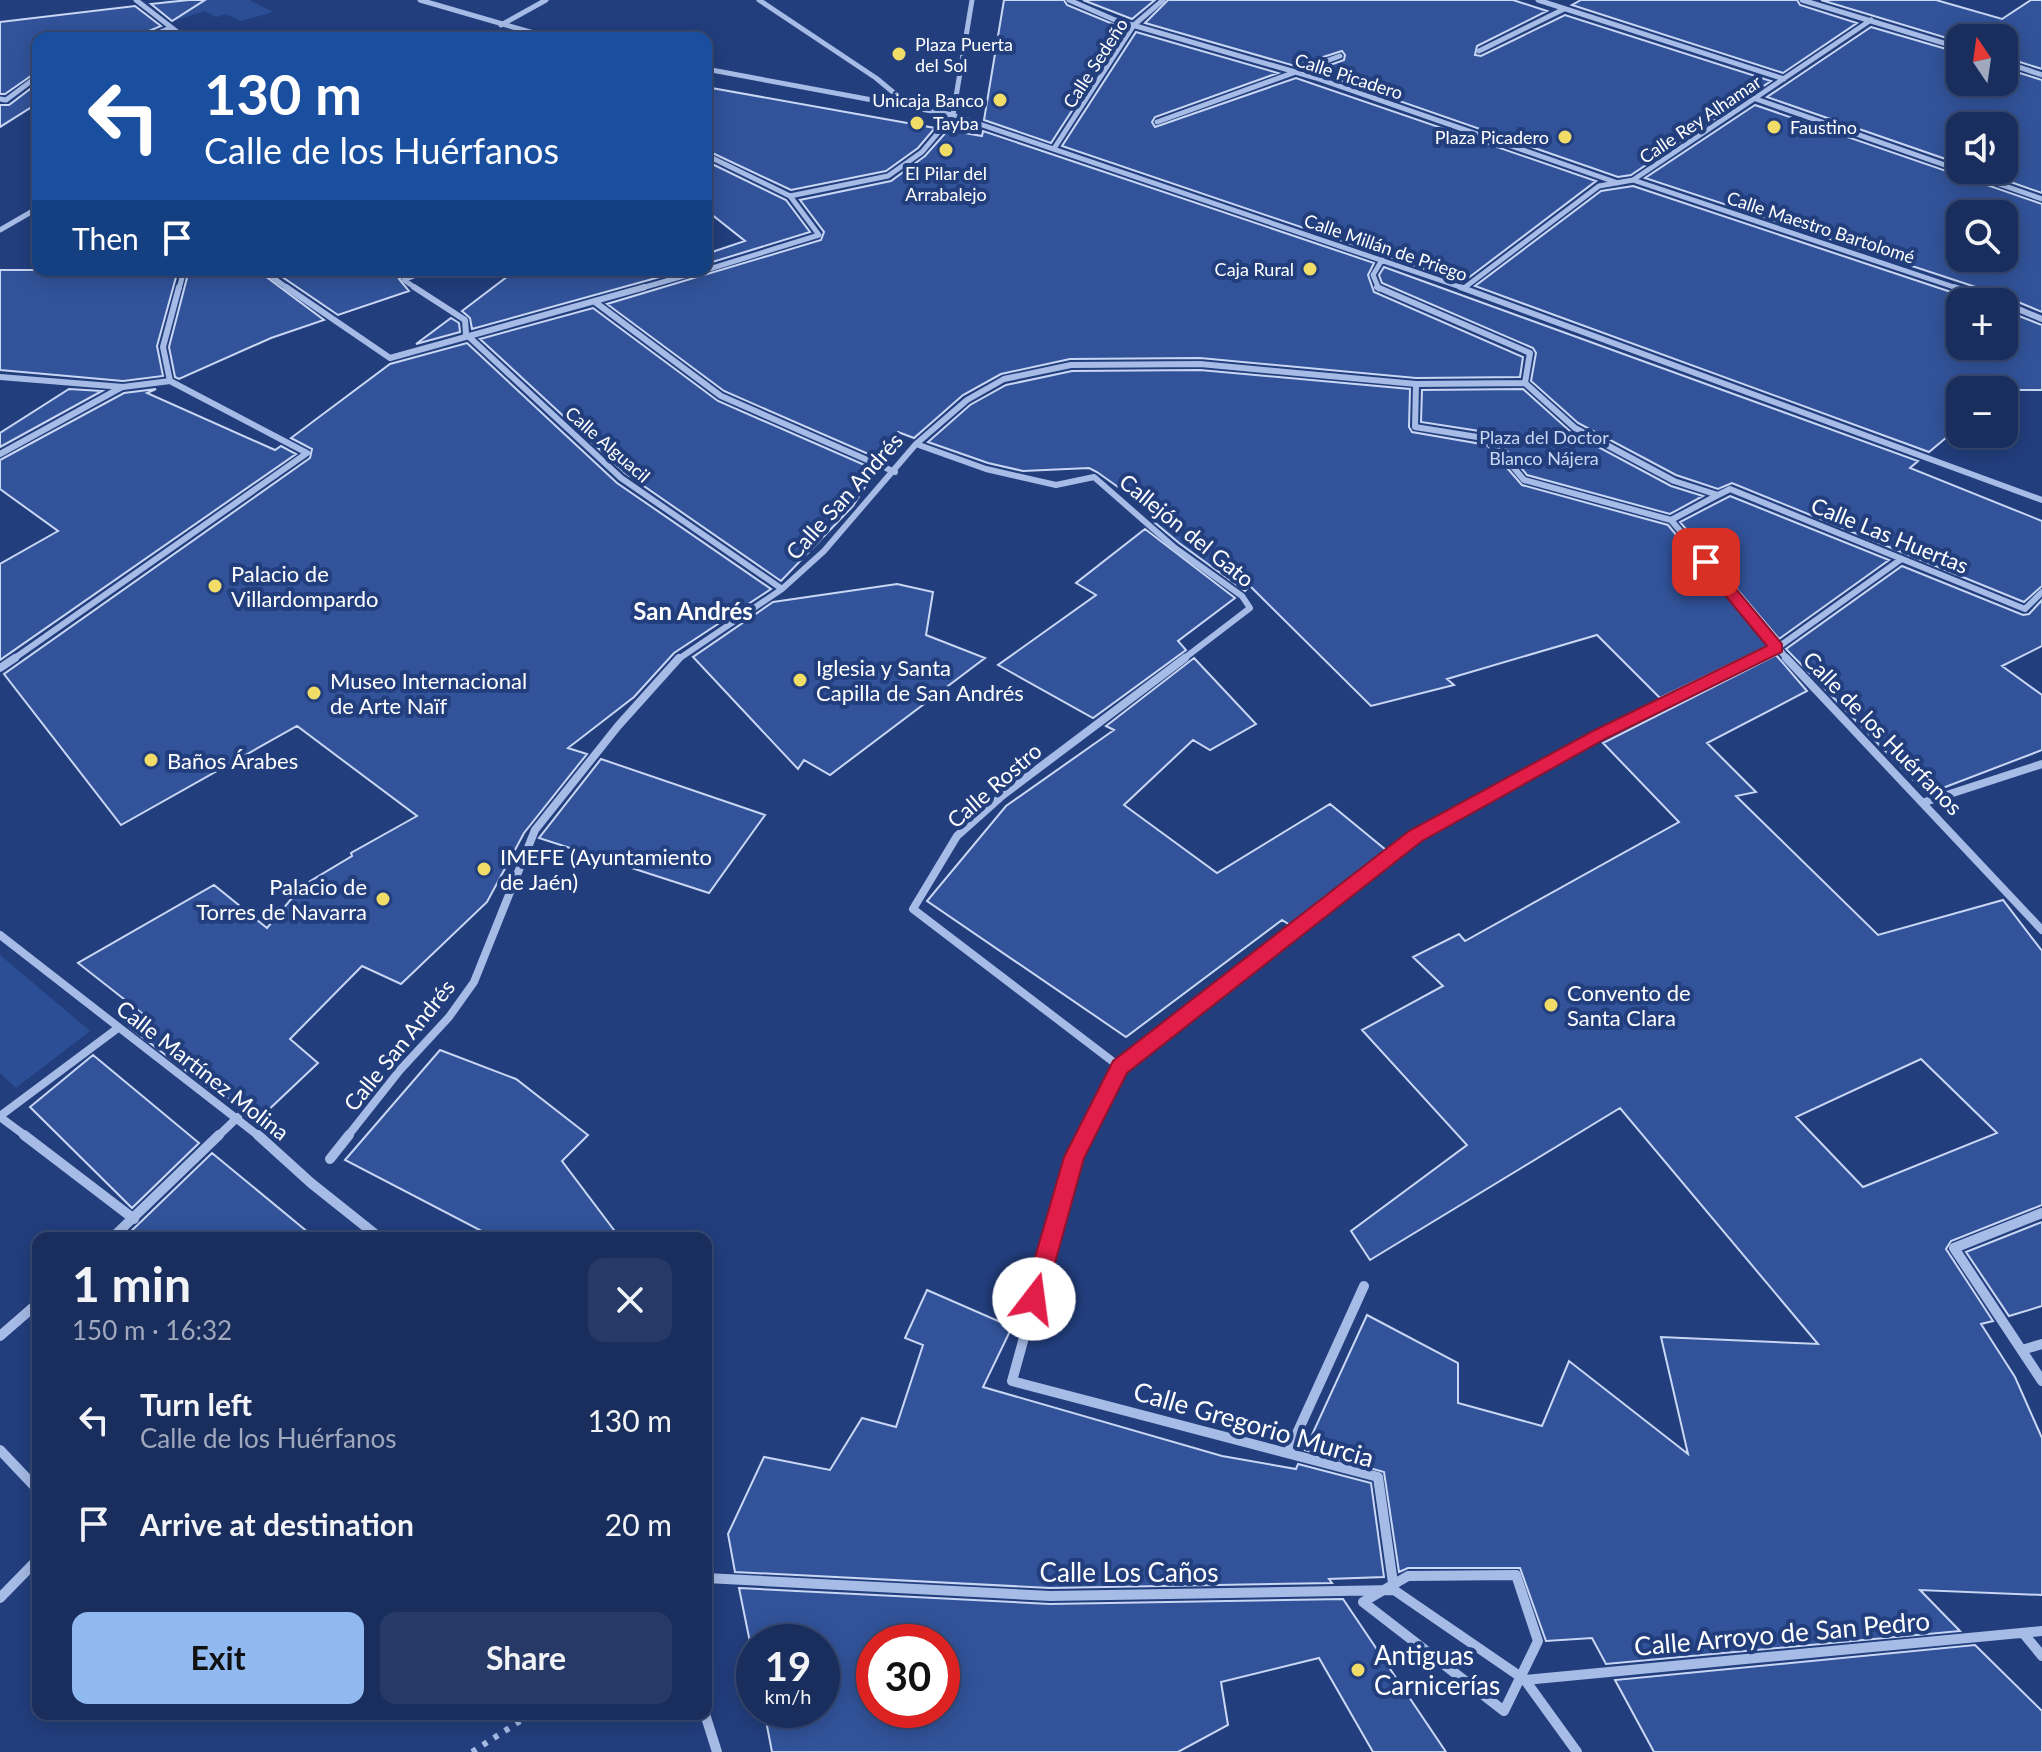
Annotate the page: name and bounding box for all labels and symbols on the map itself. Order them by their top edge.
street label: Calle Sedeño [1058,14,1132,112]
north arrow [1946,24,2018,96]
place label: Plaza Puerta del Sol [915,33,1013,76]
marker: Plaza Puerta del Sol [890,45,908,63]
street label: Calle Picadero [1292,48,1406,104]
street label: Calle Rey Alhamar [1635,70,1765,168]
place label: Unicaja Banco [872,89,984,111]
marker: Unicaja Banco [991,91,1009,109]
place label: Tayba [933,112,979,134]
marker: Tayba [908,114,926,132]
place label: Faustino [1790,116,1857,138]
marker: Faustino [1765,118,1783,136]
place label: Plaza Picadero [1435,126,1549,148]
marker: Plaza Picadero [1556,128,1574,146]
marker: El Pilar del Arrabalejo [937,141,955,159]
place label: El Pilar del Arrabalejo [905,162,987,205]
street label: Calle Maestro Bartolomé [1724,186,1918,268]
street label: Calle Millán de Priego [1301,209,1471,285]
place label: Caja Rural [1215,258,1294,280]
marker: Caja Rural [1301,260,1319,278]
street label: Calle Alguacil [561,401,655,487]
park label: Plaza del Doctor Blanco Nájera [1479,426,1609,469]
street label: Calle San Andrés [780,427,908,565]
street label: Callejón del Gato [1114,468,1260,592]
street label: Calle Las Huertas [1807,491,1973,579]
pin [1672,528,1740,596]
place label: Palacio de Villardompardo [231,560,379,612]
marker: Palacio de Villardompardo [206,577,224,595]
district label: San Andrés [633,596,753,625]
street label: Calle de los Huérfanos [1798,646,1968,820]
place label: Iglesia y Santa Capilla de San Andrés [816,654,1024,706]
place label: Museo Internacional de Arte Naïf [330,667,527,719]
marker: Iglesia y Santa Capilla de San Andrés [791,671,809,689]
marker: Museo Internacional de Arte Naïf [305,684,323,702]
street label: Calle Rostro [941,737,1047,833]
place label: Baños Árabes [167,747,298,774]
marker: Baños Árabes [142,751,160,769]
place label: IMEFE (Ayuntamiento de Jaén) [500,843,712,895]
marker: IMEFE (Ayuntamiento de Jaén) [475,860,493,878]
place label: Palacio de Torres de Navarra [196,873,367,925]
marker: Palacio de Torres de Navarra [374,890,392,908]
street label: Calle San Andrés [338,974,460,1116]
place label: Convento de Santa Clara [1567,979,1691,1031]
street label: Calle Martínez Molina [111,994,295,1146]
marker: Convento de Santa Clara [1542,996,1560,1014]
position arrow [992,1257,1076,1341]
street label: Calle Gregorio Murcia [1130,1374,1378,1474]
street label: Calle Los Caños [1040,1556,1218,1588]
street label: Calle Arroyo de San Pedro [1633,1604,1931,1662]
speed limit sign: 30 [856,1624,960,1728]
place label: Antiguas Carnicerías [1374,1639,1500,1701]
marker: Antiguas Carnicerías [1349,1661,1367,1679]

